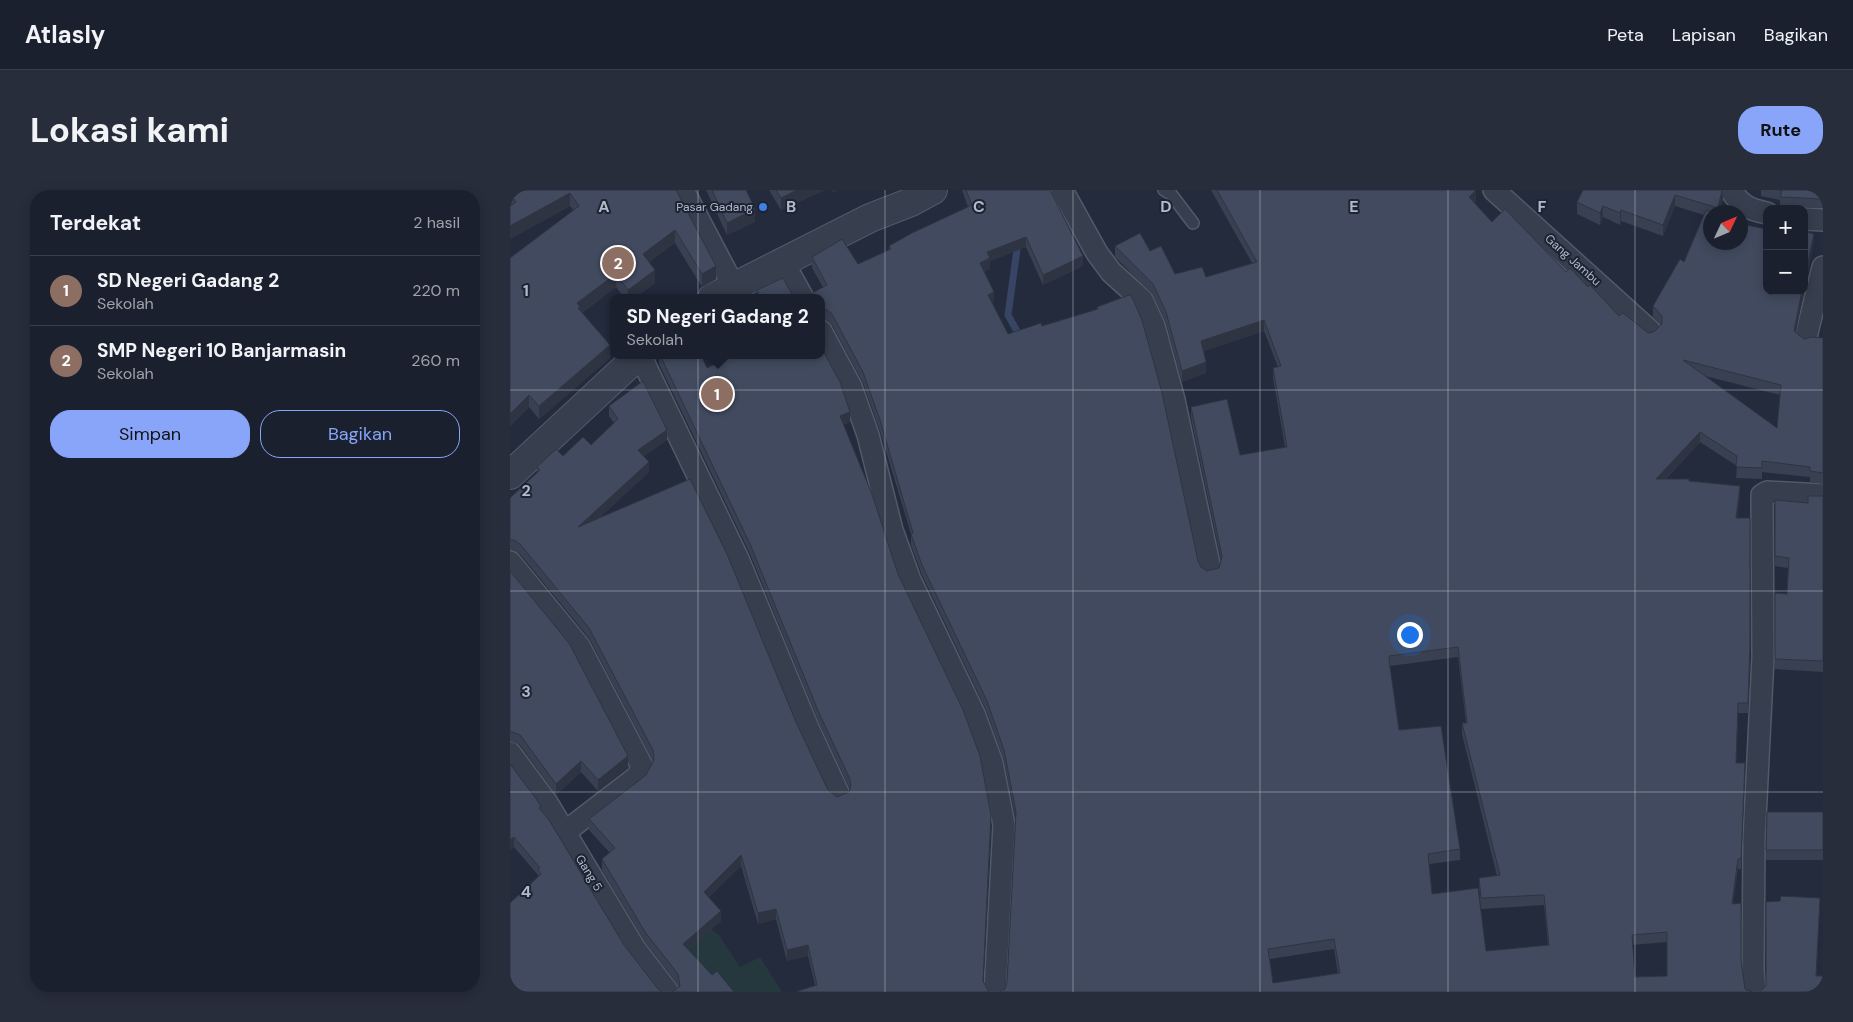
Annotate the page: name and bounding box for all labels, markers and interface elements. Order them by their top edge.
text: Atlasly [25,19,105,50]
text: Peta [1607,23,1644,47]
text: Lapisan [1672,23,1736,47]
text: Bagikan [1764,23,1828,47]
button: Rute [1738,106,1823,154]
text: Lokasi kami [30,107,229,153]
text: A [598,196,610,217]
text: B [786,196,796,217]
text: C [973,196,985,217]
text: D [1160,196,1172,217]
text: E [1349,196,1359,217]
text: F [1538,196,1547,217]
place label: Pasar Gadang [676,199,753,215]
marker: Pasar Gadang [757,201,769,213]
north arrow [1703,205,1748,250]
map controls [1763,205,1808,295]
button: + [1763,205,1808,250]
text: Terdekat [50,209,141,237]
text: 2 hasil [413,212,460,233]
street label: Gang Jambu [1542,231,1604,289]
pin: 2 [602,244,634,282]
button: − [1763,250,1808,295]
text: SD Negeri Gadang 2 [97,268,279,293]
text: 1 [63,280,69,301]
text: 220 m [412,280,460,301]
text: 1 [523,280,529,301]
text: Sekolah [97,293,154,314]
popup [610,294,825,359]
text: SD Negeri Gadang 2 [626,304,809,329]
text: Sekolah [626,329,683,350]
text: SMP Negeri 10 Banjarmasin [97,338,346,363]
text: 2 [61,350,71,371]
text: 260 m [411,350,460,371]
text: Sekolah [97,363,154,384]
pin: 1 [701,375,733,413]
button: Simpan [50,410,250,458]
button: Bagikan [260,410,460,458]
text: 2 [521,480,531,501]
your location [1397,622,1423,648]
text: 3 [521,681,531,702]
street label: Gang 5 [572,852,606,894]
text: 4 [521,881,531,902]

